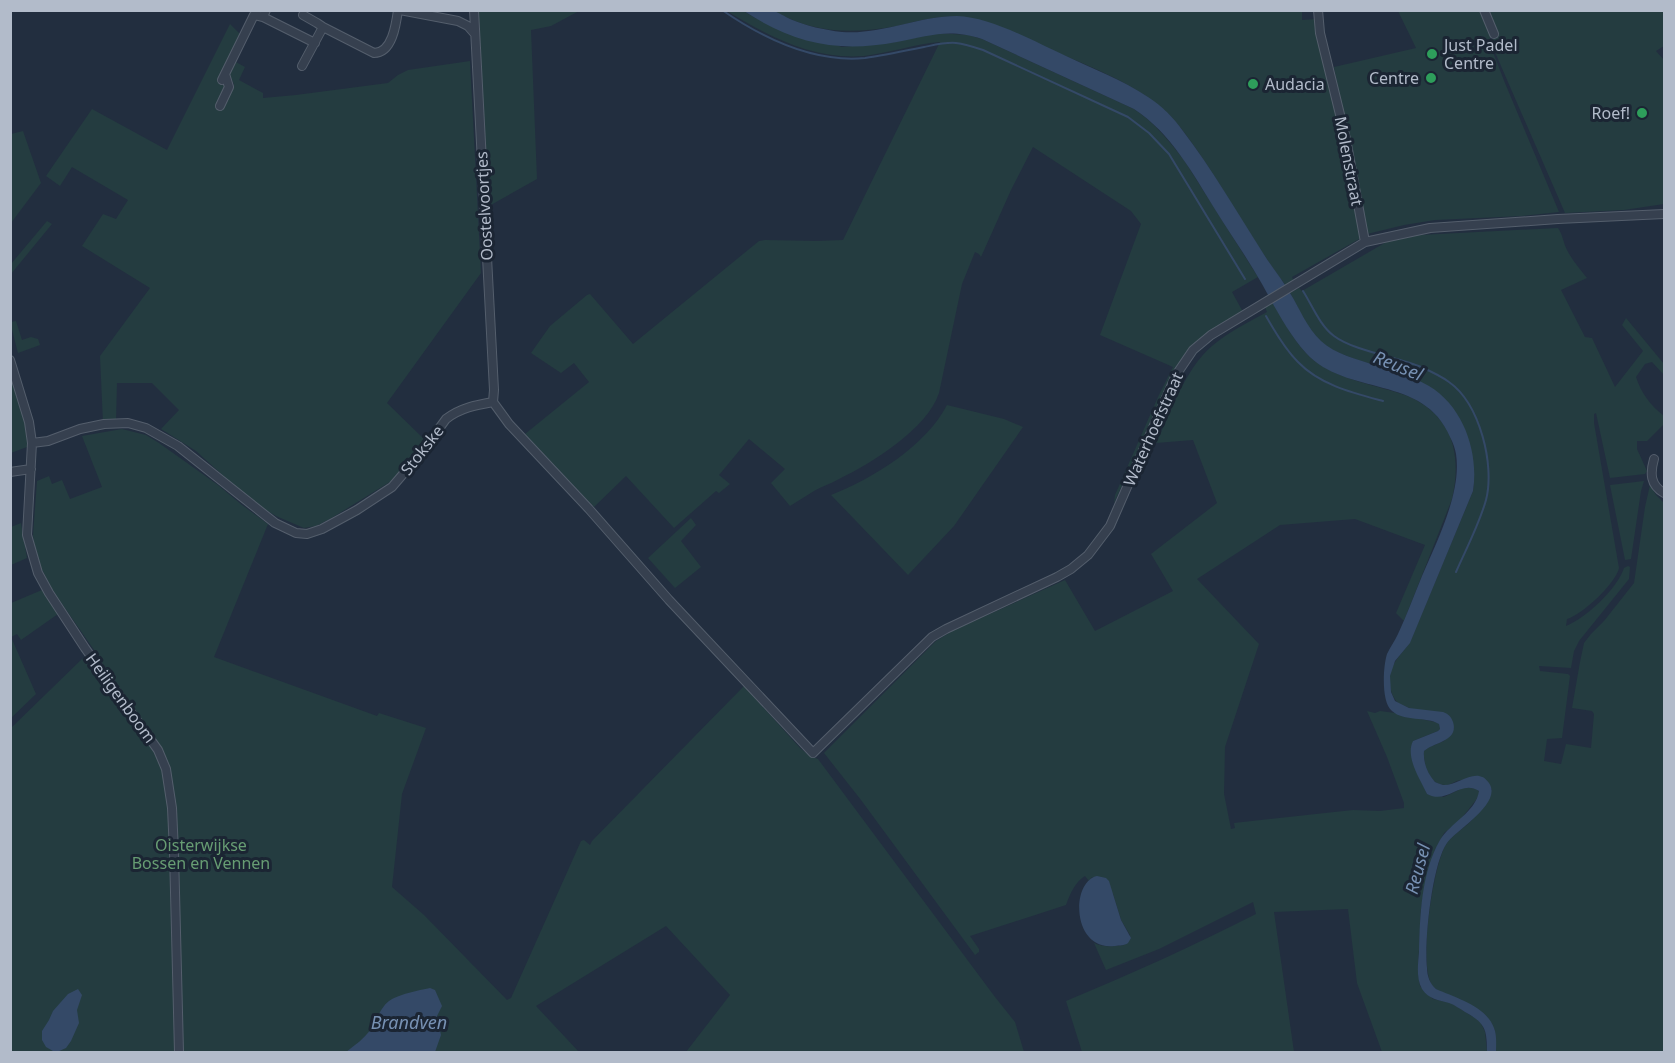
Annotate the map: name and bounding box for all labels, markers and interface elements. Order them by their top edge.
place label: Just Padel Centre [1442,34,1518,74]
marker: Just Padel Centre [1425,47,1439,61]
place label: Centre [1369,67,1419,89]
marker: Centre [1424,71,1438,85]
place label: Audacia [1265,73,1325,95]
marker: Audacia [1246,77,1260,91]
place label: Roef! [1592,102,1630,124]
marker: Roef! [1635,106,1649,120]
street label: Molenstraat [1330,114,1368,208]
street label: Oostelvoortjes [470,151,498,261]
water label: Reusel [1370,344,1427,386]
street label: Waterhoefstraat [1118,368,1188,489]
street label: Stokske [395,420,449,480]
street label: Heiligenboom [81,649,161,747]
park label: Oisterwijkse Bossen en Vennen [132,834,270,874]
water label: Reusel [1399,841,1435,897]
water label: Brandven [371,1010,447,1034]

